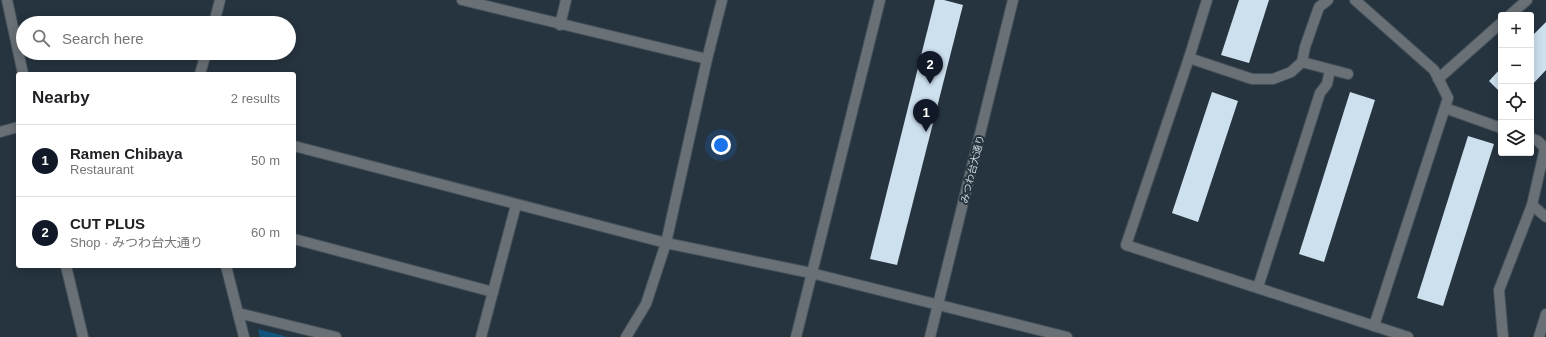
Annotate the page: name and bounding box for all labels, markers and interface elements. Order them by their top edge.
map controls [1498,12,1534,156]
button: + [1498,12,1534,48]
search box [16,16,296,60]
icon: search [30,27,52,49]
text: Search here [62,30,144,47]
button: − [1498,48,1534,84]
pin: 2 [917,51,943,84]
button: locate [1498,84,1534,120]
text: Nearby [32,88,90,107]
text: 2 results [231,91,280,106]
pin: 1 [913,99,939,132]
button: layers [1498,120,1534,156]
street label: みつわ台大通り [959,134,986,204]
your location [711,135,731,155]
text: Ramen Chibaya [70,145,183,162]
text: 1 [41,153,49,168]
text: 50 m [251,153,280,168]
text: Restaurant [70,162,134,177]
text: CUT PLUS [70,215,145,232]
text: 2 [41,225,49,240]
text: 60 m [251,225,280,240]
text: Shop · みつわ台大通り [70,235,203,250]

